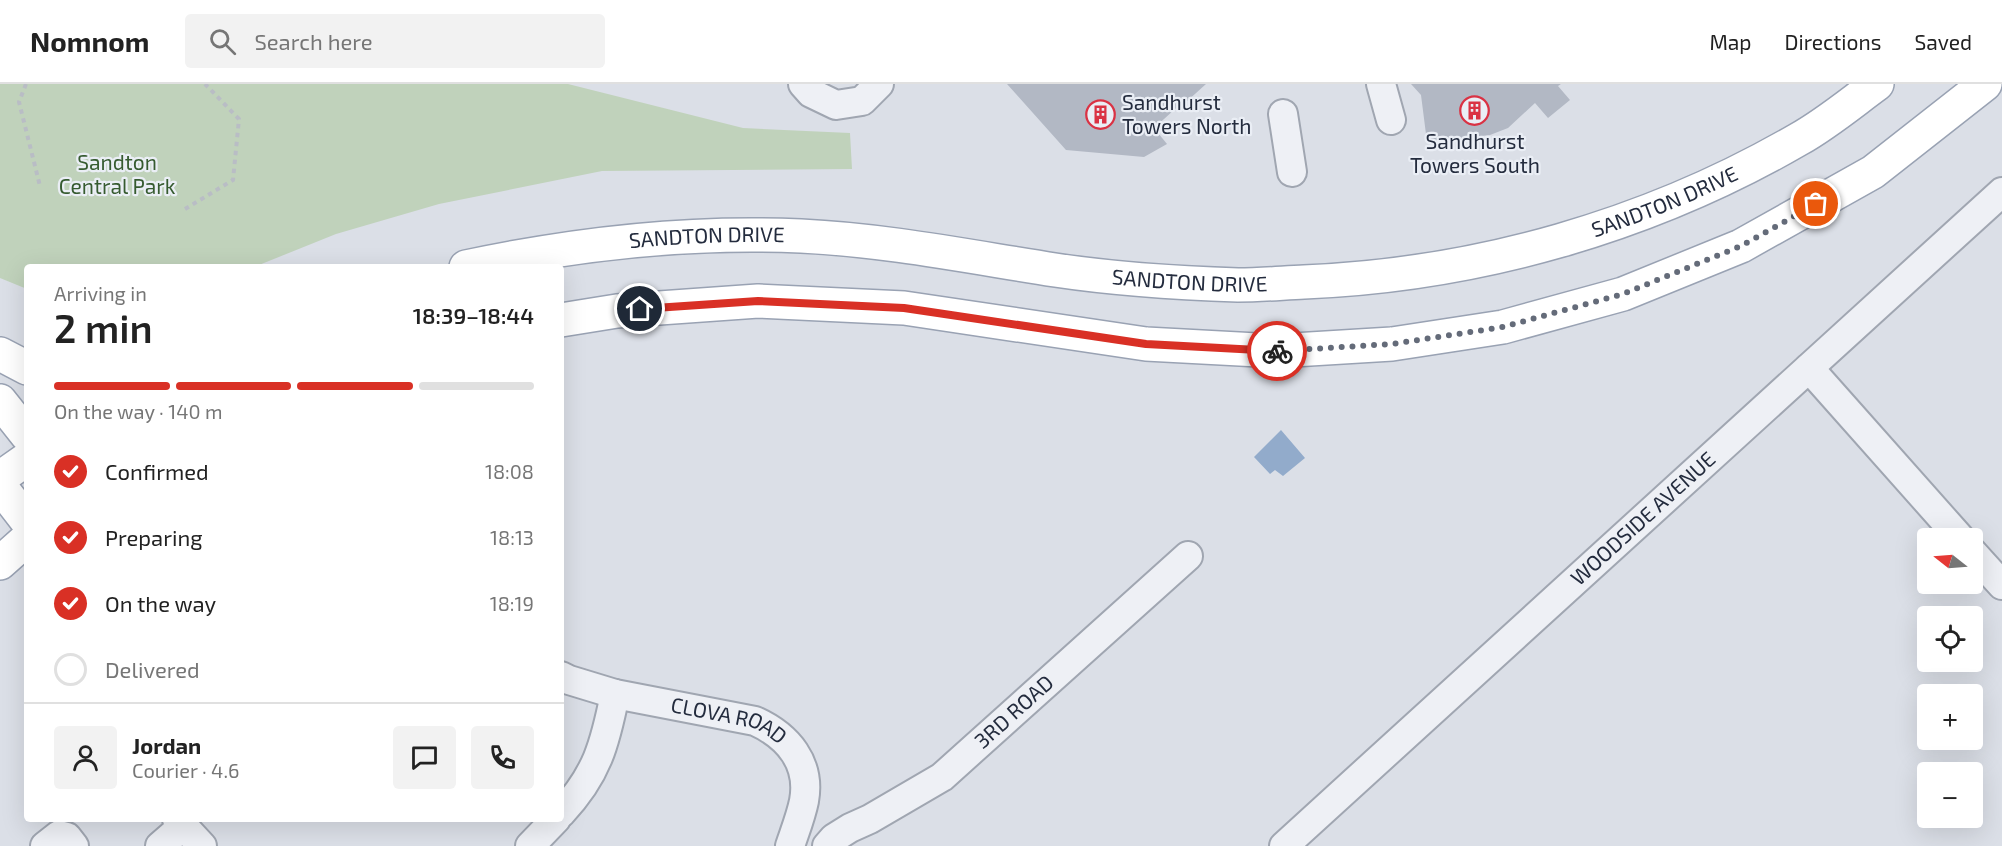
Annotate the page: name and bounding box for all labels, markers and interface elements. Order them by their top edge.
search box [185,14,605,68]
text: Nomnom [30,24,149,58]
icon: search [206,25,239,58]
text: Search here [254,28,373,54]
text: Map [1709,29,1752,54]
text: Directions [1785,29,1881,54]
text: Saved [1914,29,1972,54]
place label: Sandhurst Towers North [1122,89,1251,138]
building icon: Sandhurst Towers South [1459,95,1491,127]
building icon: Sandhurst Towers North [1085,99,1117,131]
place label: Sandhurst Towers South [1410,128,1540,177]
park label: Sandton Central Park [59,149,176,198]
street label: SANDTON DRIVE [1588,160,1741,241]
pin [1790,178,1841,229]
icon: bag [1799,187,1832,220]
street label: SANDTON DRIVE [628,221,785,252]
street label: SANDTON DRIVE [1111,263,1268,296]
text: Arriving in [54,281,147,305]
pin [614,283,665,334]
icon: home [623,292,656,325]
text: 18:39–18:44 [413,302,534,328]
text: 2 min [54,304,153,351]
courier [1247,321,1307,381]
icon: bike [1261,335,1294,368]
text: On the way · 140 m [54,399,223,423]
street label: WOODSIDE AVENUE [1565,446,1720,590]
icon: check [54,455,87,488]
text: Confirmed [105,458,209,484]
text: 18:08 [485,459,534,483]
icon: check [54,521,87,554]
text: Preparing [105,524,203,550]
text: 18:13 [490,525,534,549]
north arrow [1917,528,1983,594]
map controls [1917,528,1983,828]
icon: check [54,587,87,620]
text: On the way [105,590,216,616]
text: 18:19 [490,591,534,615]
button: locate [1917,606,1983,672]
text: Delivered [105,656,200,682]
street label: 3RD ROAD [969,669,1058,753]
button: + [1917,684,1983,750]
street label: CLOVA ROAD [669,691,792,748]
button: person [54,726,117,789]
button: chat [393,726,456,789]
button: phone [471,726,534,789]
text: Jordan [132,732,201,758]
text: Courier · 4.6 [132,758,239,782]
button: − [1917,762,1983,828]

